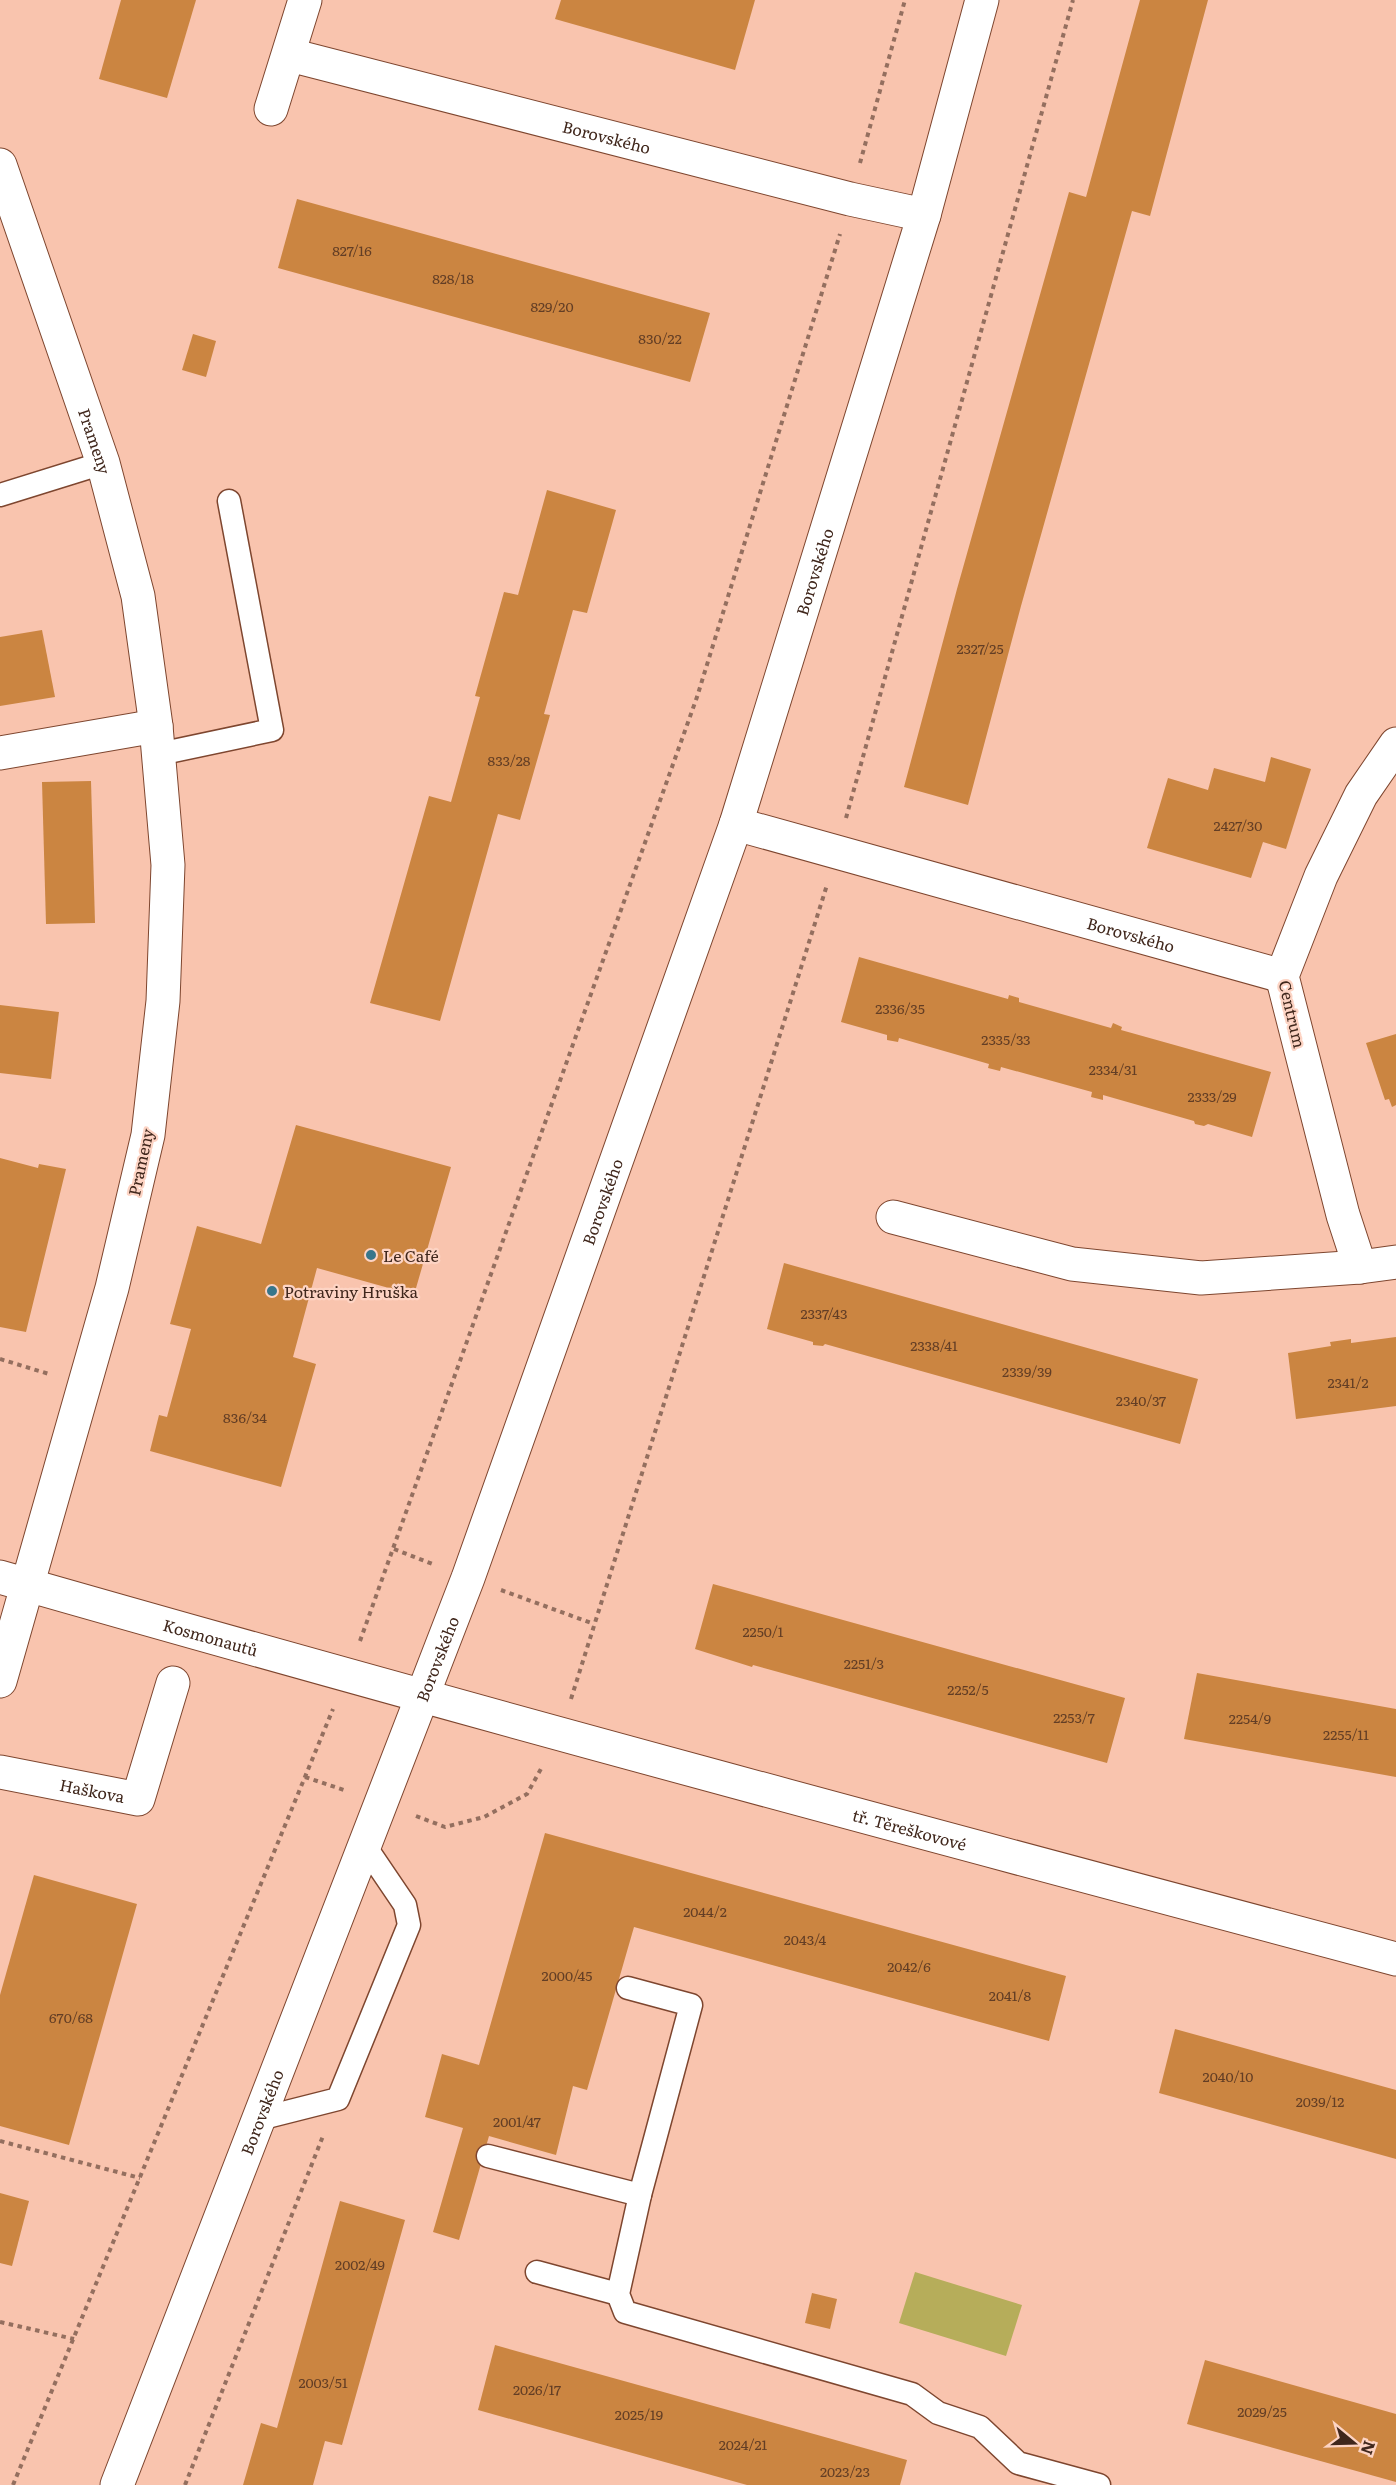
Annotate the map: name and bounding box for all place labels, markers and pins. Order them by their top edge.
place label: Le Café [383,1243,439,1267]
marker: Le Café [364,1248,378,1262]
place label: Potraviny Hruška [284,1279,418,1303]
marker: Potraviny Hruška [265,1284,279,1298]

